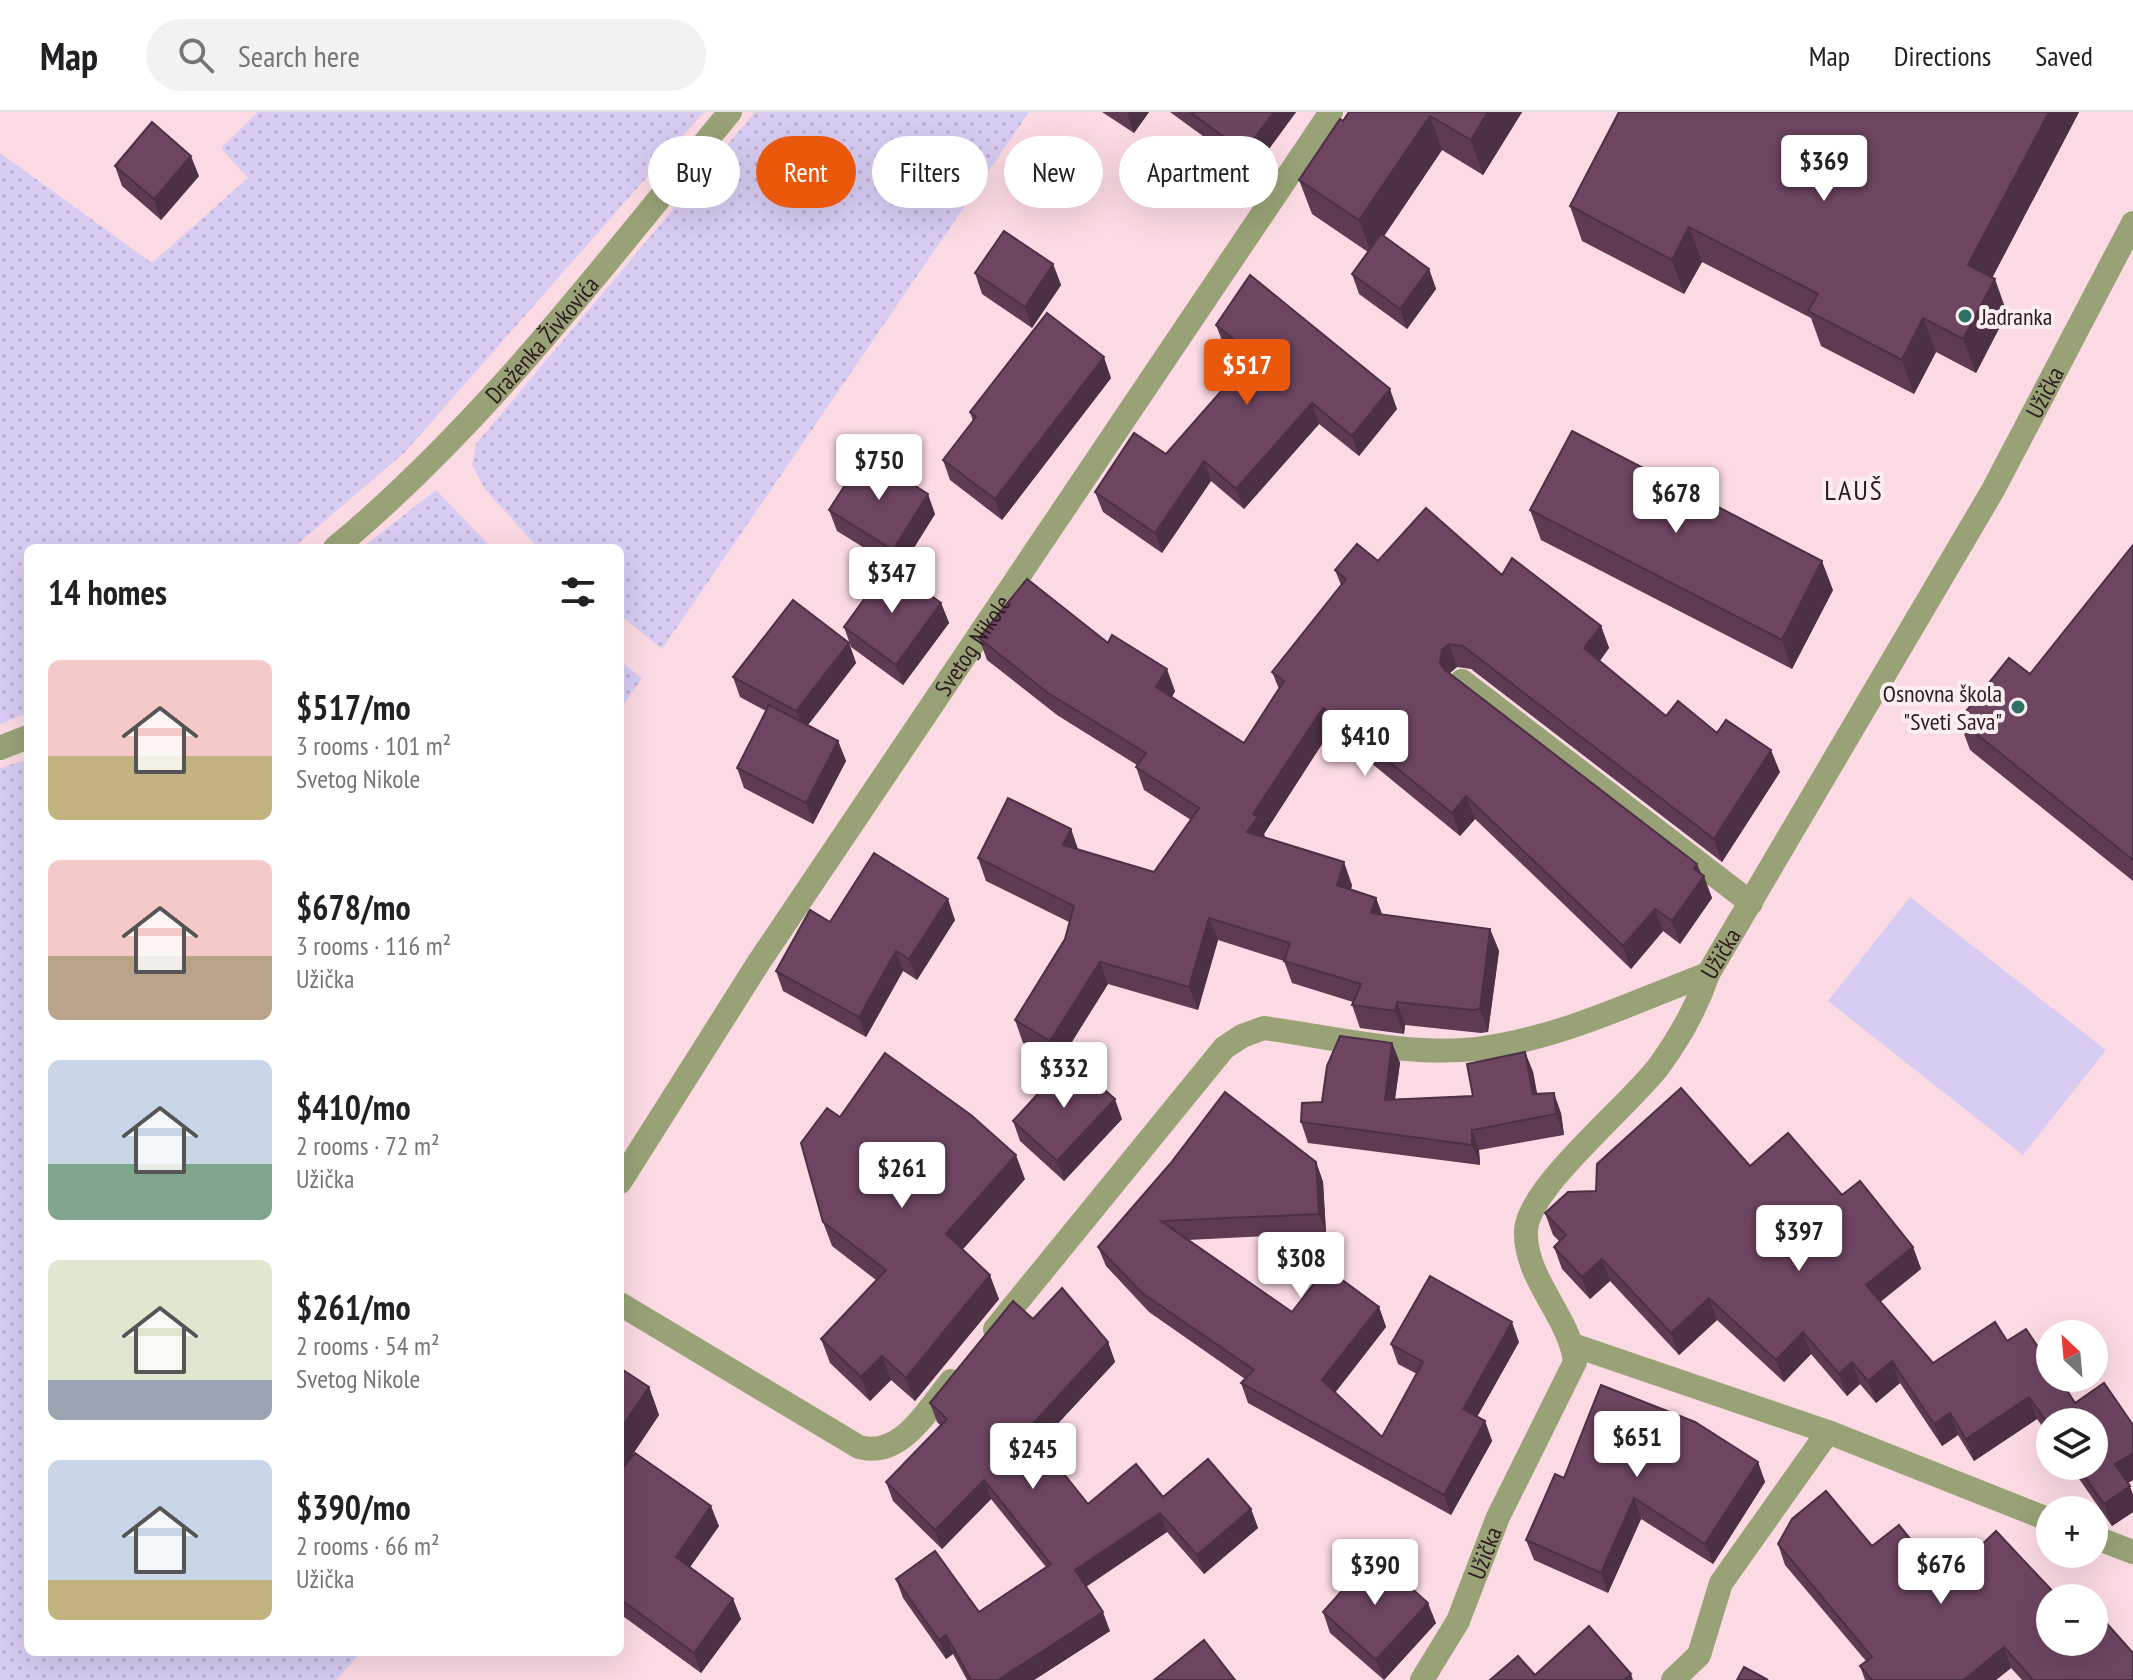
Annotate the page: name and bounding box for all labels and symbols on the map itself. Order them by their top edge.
pin: $369 [1777,135,1871,203]
street label: Draženka Živkovića [478,270,605,409]
place label: Jadranka [1980,301,2052,332]
marker: Jadranka [1956,307,1974,325]
pin: $517 [1200,339,1294,407]
street label: Užička [2018,361,2070,423]
pin: $750 [832,434,926,502]
pin: $678 [1629,467,1723,535]
district label: LAUŠ [1824,471,1884,508]
pin: $347 [845,547,939,615]
street label: Svetog Nikole [927,589,1017,702]
place label: Osnovna škola "Sveti Sava" [1883,678,2002,737]
marker: Osnovna škola "Sveti Sava" [2009,698,2027,716]
pin: $410 [1318,710,1412,778]
street label: Užička [1693,922,1747,984]
pin: $332 [1017,1042,1111,1110]
pin: $261 [855,1142,949,1210]
pin: $397 [1752,1205,1846,1273]
pin: $308 [1254,1232,1348,1300]
north arrow [2036,1320,2108,1392]
pin: $651 [1590,1411,1684,1479]
pin: $245 [986,1423,1080,1491]
street label: Užička [1460,1522,1508,1584]
pin: $676 [1894,1538,1988,1606]
pin: $390 [1328,1539,1422,1607]

